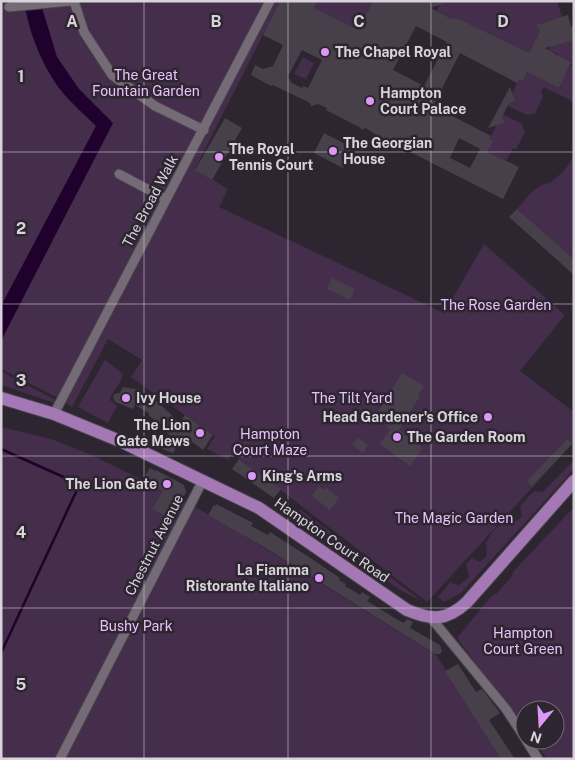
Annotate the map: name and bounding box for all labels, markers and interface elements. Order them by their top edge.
text: A [66,12,78,31]
text: B [211,12,222,31]
text: C [353,12,365,31]
text: D [497,12,509,31]
place label: The Chapel Royal [335,44,452,60]
marker: The Chapel Royal [319,46,331,58]
text: 1 [18,67,24,86]
park label: The Great Fountain Garden [92,67,200,99]
place label: Hampton Court Palace [380,85,466,117]
marker: Hampton Court Palace [364,95,376,107]
place label: The Georgian House [343,135,432,167]
place label: The Royal Tennis Court [229,141,314,173]
marker: The Georgian House [327,145,339,157]
marker: The Royal Tennis Court [213,151,225,163]
street label: The Broad Walk [119,152,181,250]
text: 2 [16,219,26,238]
park label: The Rose Garden [441,297,551,313]
text: 3 [16,371,26,390]
place label: Ivy House [136,390,201,406]
park label: The Tilt Yard [311,390,393,406]
marker: Ivy House [120,392,132,404]
place label: Head Gardener's Office [322,409,478,425]
marker: Head Gardener's Office [482,411,494,423]
place label: The Lion Gate Mews [116,417,190,449]
park label: Hampton Court Maze [233,426,307,458]
marker: The Lion Gate Mews [194,427,206,439]
place label: The Garden Room [407,429,526,445]
marker: The Garden Room [391,431,403,443]
place label: King's Arms [262,468,342,484]
marker: King's Arms [246,470,258,482]
place label: The Lion Gate [66,476,157,492]
marker: The Lion Gate [161,478,173,490]
street label: Chestnut Avenue [122,492,186,598]
street label: Hampton Court Road [272,494,392,586]
park label: The Magic Garden [395,510,513,526]
text: 4 [16,523,27,542]
place label: La Fiamma Ristorante Italiano [186,562,309,594]
marker: La Fiamma Ristorante Italiano [313,572,325,584]
park label: Bushy Park [99,618,173,634]
park label: Hampton Court Green [483,625,563,657]
text: 5 [16,675,27,694]
north arrow [515,700,565,750]
text: N [528,728,544,747]

